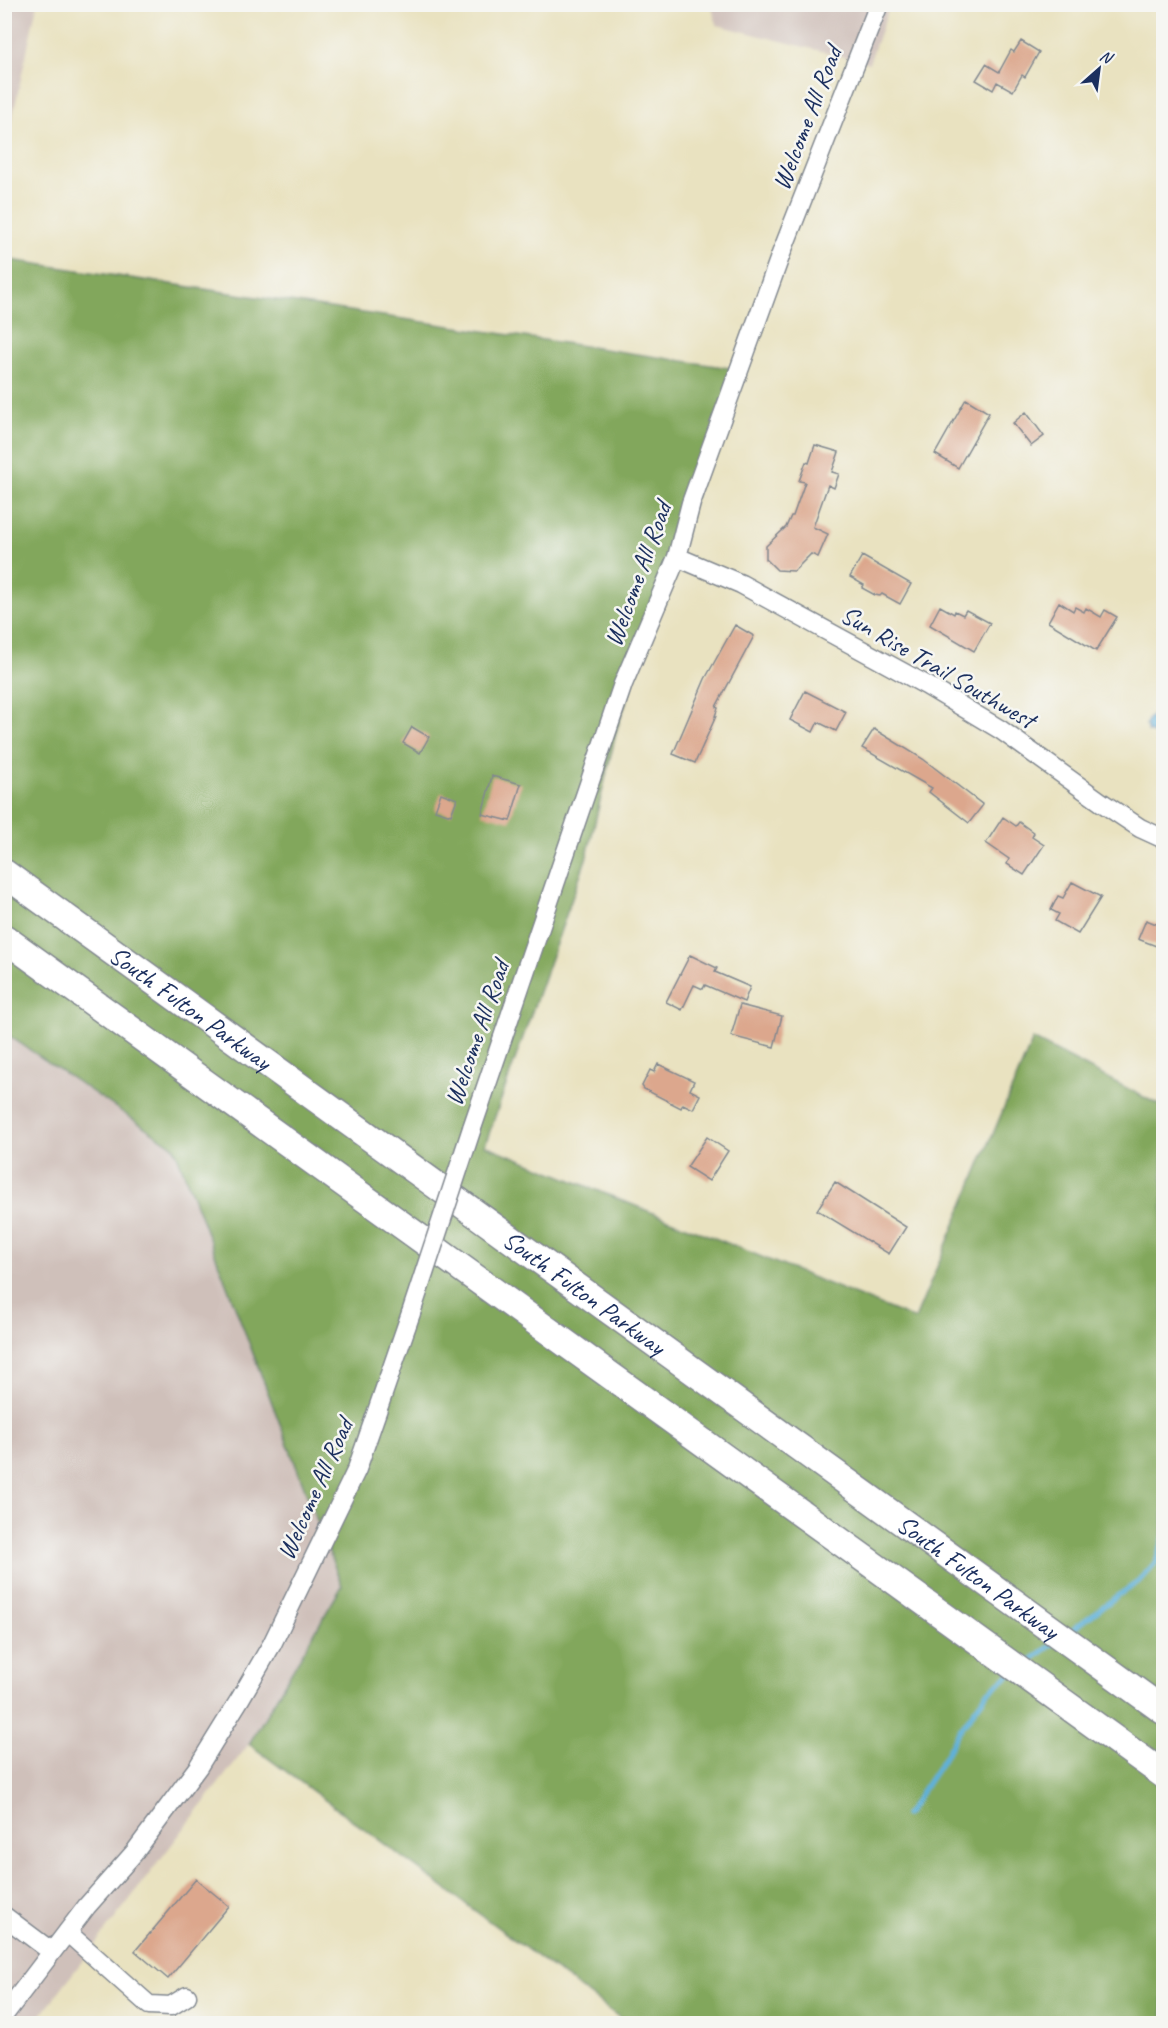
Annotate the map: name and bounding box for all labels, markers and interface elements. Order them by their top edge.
street label: Welcome All Road [764,38,851,195]
north arrow [1069,39,1129,99]
text: N [1097,45,1117,69]
street label: Welcome All Road [597,494,681,651]
street label: Sun Rise Trail Southwest [835,598,1044,738]
street label: South Fulton Parkway [103,938,280,1079]
street label: Welcome All Road [437,953,518,1110]
street label: South Fulton Parkway [497,1223,674,1363]
street label: Welcome All Road [269,1410,362,1565]
street label: South Fulton Parkway [891,1507,1068,1648]

